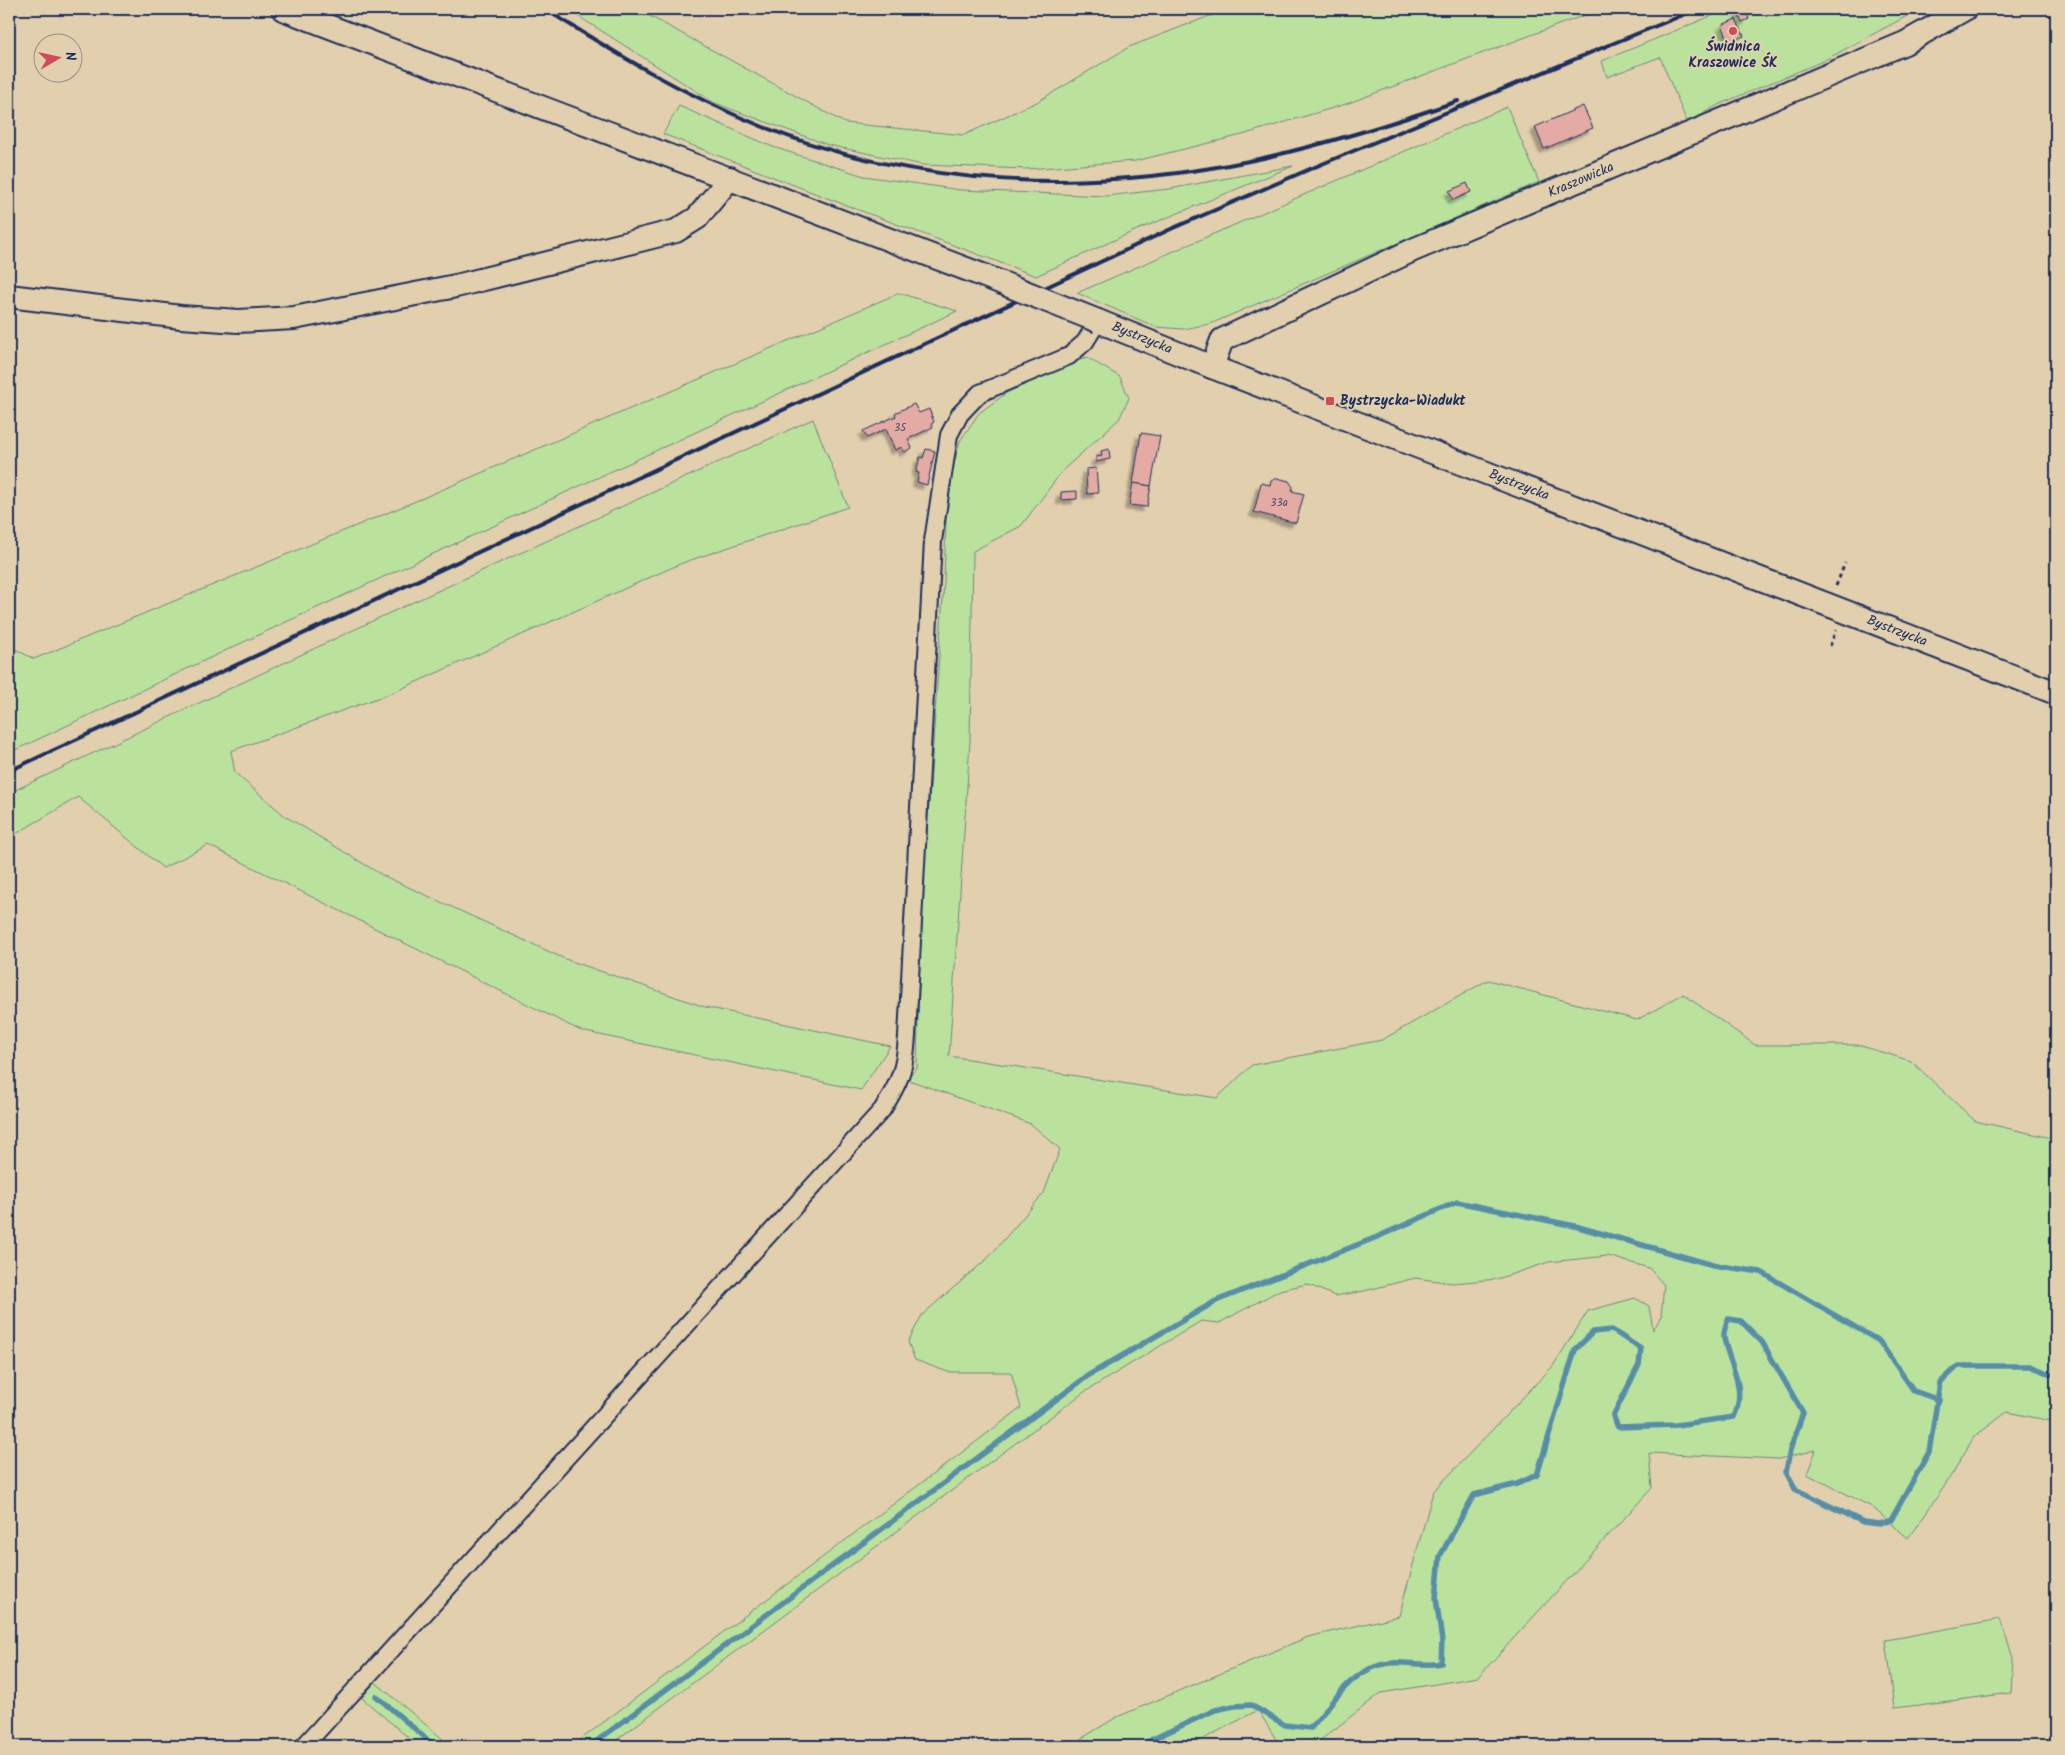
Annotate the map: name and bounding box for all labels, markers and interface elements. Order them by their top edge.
marker: Świdnica Kraszowice ŚK [1727,25,1739,37]
north arrow [32,32,82,82]
place label: Świdnica Kraszowice ŚK [1689,36,1778,74]
text: N [58,50,81,62]
street label: Kraszowicka [1544,156,1618,204]
street label: Bystrzycka [1108,316,1176,360]
place label: Bystrzycka-Wiadukt [1340,390,1466,412]
marker: Bystrzycka-Wiadukt [1324,395,1336,407]
house number: 35 [894,419,907,437]
street label: Bystrzycka [1485,463,1553,507]
house number: 33a [1270,494,1288,512]
street label: Bystrzycka [1863,609,1931,653]

